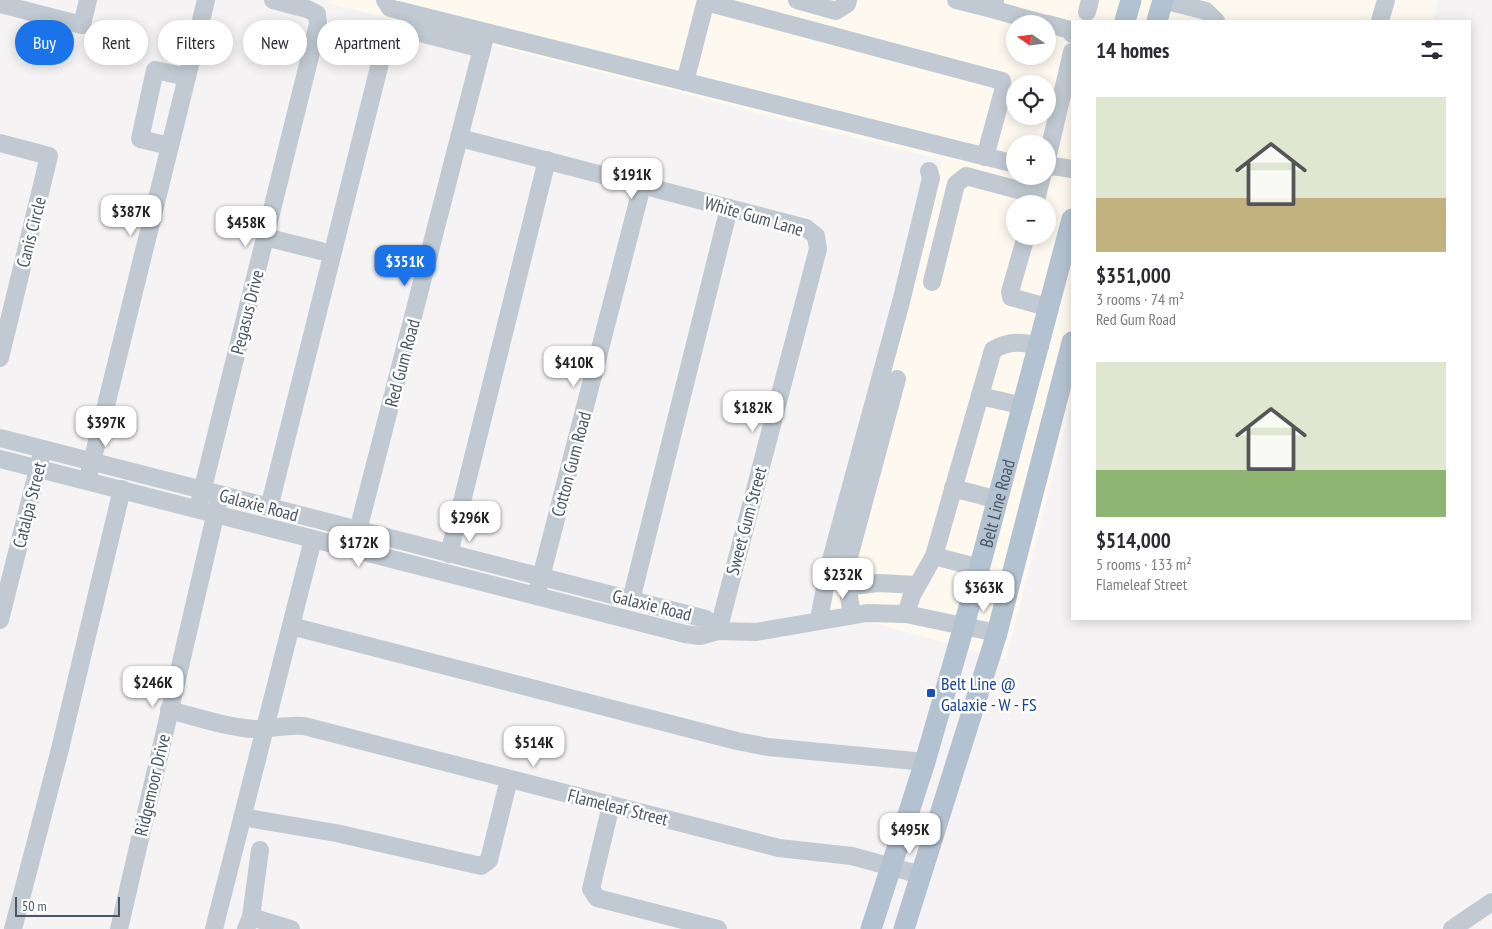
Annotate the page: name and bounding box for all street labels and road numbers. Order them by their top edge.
street label: White Gum Lane [702,191,806,241]
street label: Canis Circle [11,194,51,270]
street label: Pegasus Drive [225,267,269,357]
street label: Red Gum Road [379,317,425,409]
street label: Cotton Gum Road [546,409,596,519]
street label: Belt Line Road [974,457,1019,550]
street label: Catalpa Street [7,460,51,550]
street label: Sweet Gum Street [721,464,771,578]
street label: Galaxie Road [217,483,301,527]
street label: Galaxie Road [610,584,694,626]
street label: Ridgemoor Drive [129,732,175,838]
street label: Flameleaf Street [565,783,671,831]

